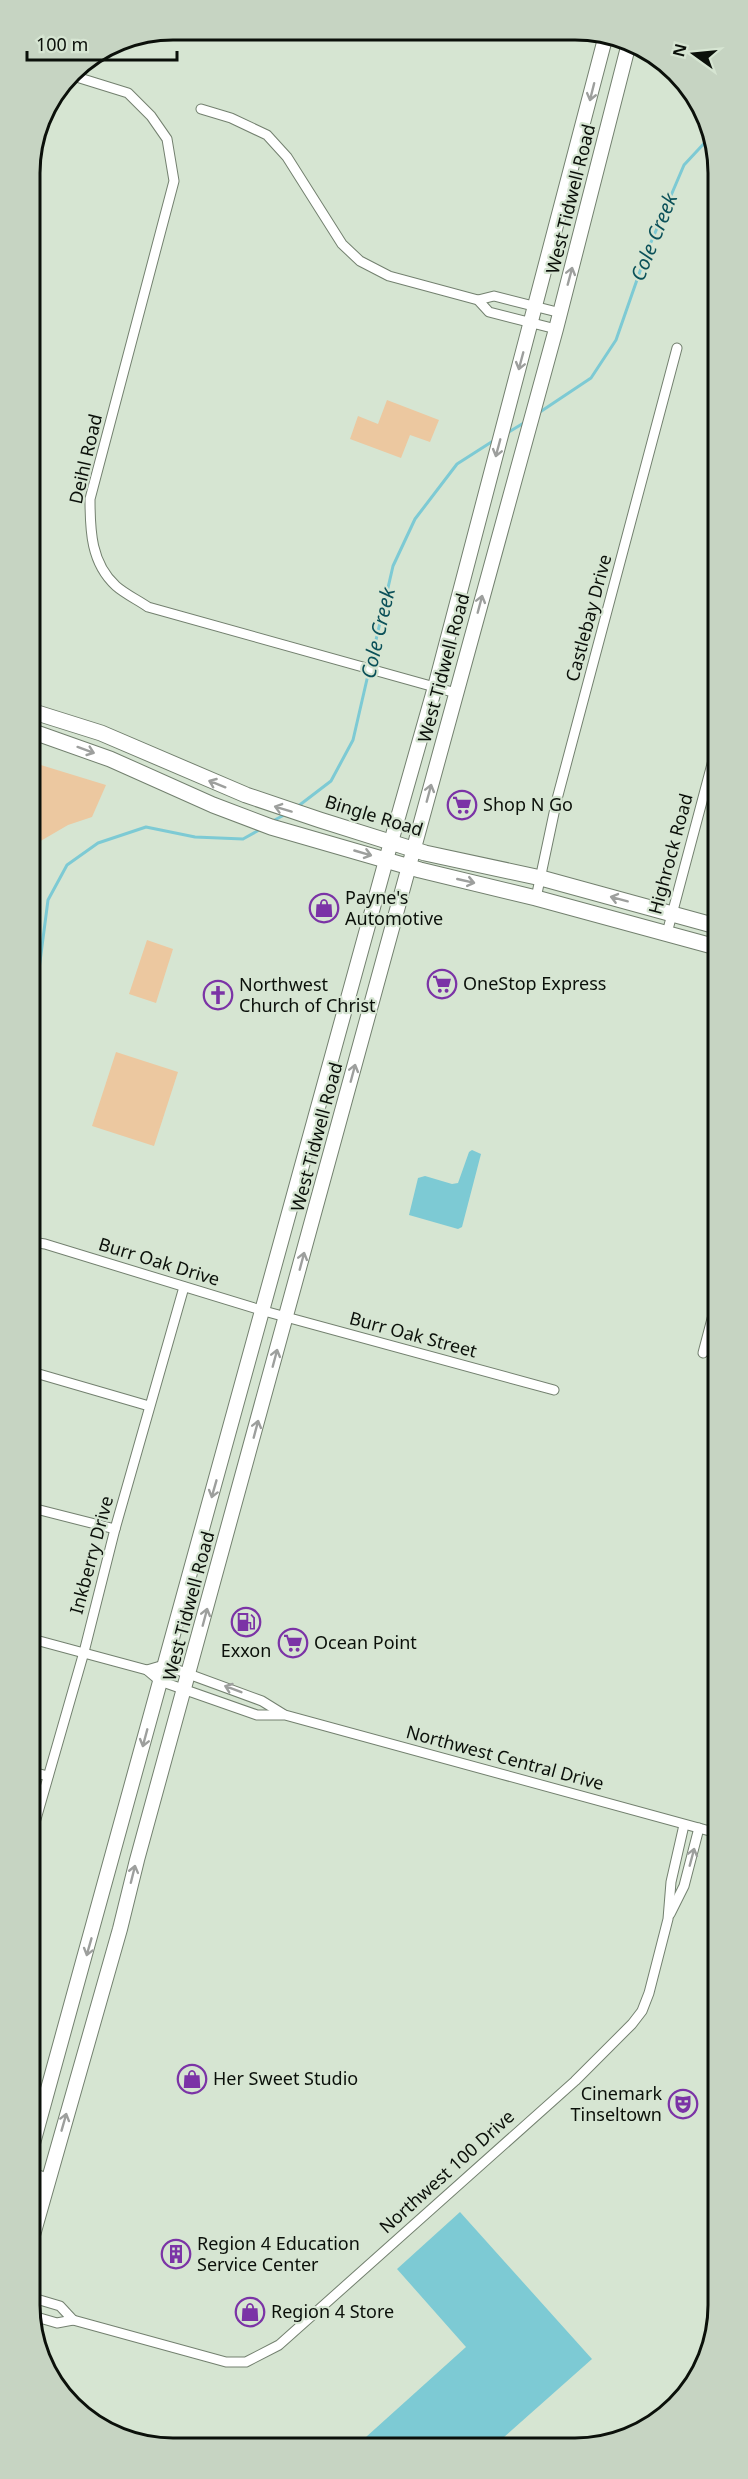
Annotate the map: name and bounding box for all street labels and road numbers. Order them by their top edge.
street label: West Tidwell Road [540,121,600,276]
street label: Deihl Road [63,411,107,506]
street label: Castlebay Drive [559,551,617,684]
street label: West Tidwell Road [412,590,474,745]
street label: Bingle Road [322,789,426,841]
street label: Highrock Road [642,791,698,917]
street label: West Tidwell Road [285,1059,347,1214]
street label: Burr Oak Drive [96,1231,223,1291]
street label: Burr Oak Street [347,1305,480,1363]
street label: Inkberry Drive [64,1493,118,1616]
street label: West Tidwell Road [157,1528,219,1683]
street label: Northwest Central Drive [404,1719,607,1795]
street label: Northwest 100 Drive [374,2104,519,2238]

